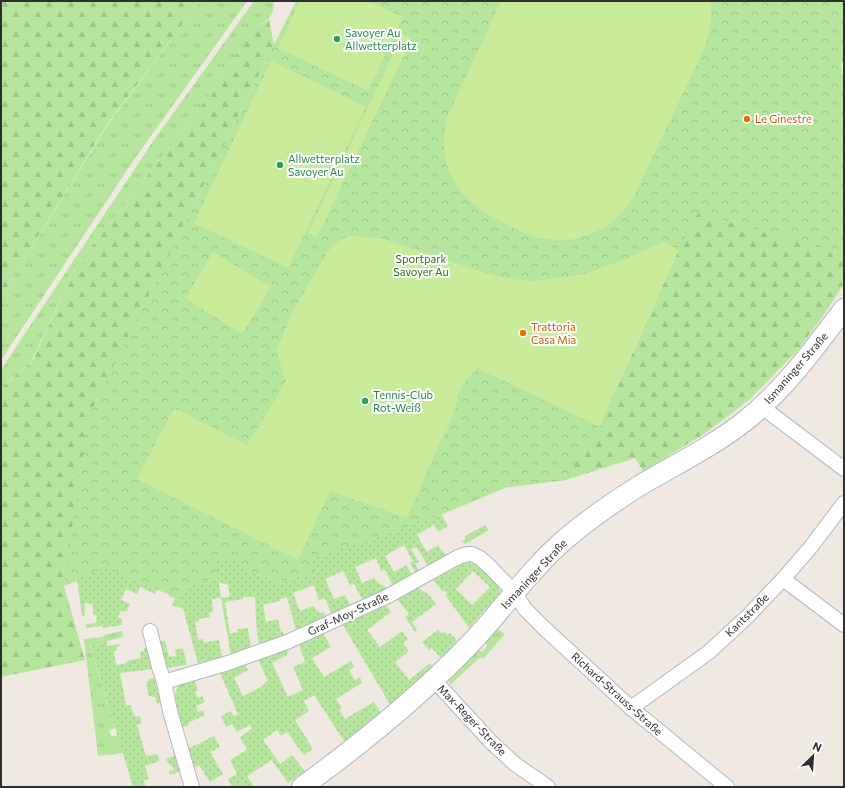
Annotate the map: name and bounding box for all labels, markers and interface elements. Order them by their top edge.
place label: Savoyer Au Allwetterplatz [345,26,417,52]
marker: Savoyer Au Allwetterplatz [332,34,342,44]
place label: Le Ginestre [755,112,812,125]
marker: Le Ginestre [742,114,752,124]
place label: Allwetterplatz Savoyer Au [288,152,360,178]
marker: Allwetterplatz Savoyer Au [275,160,285,170]
park label: Sportpark Savoyer Au [393,252,449,278]
place label: Trattoria Casa Mia [531,320,576,346]
marker: Trattoria Casa Mia [518,328,528,338]
street label: Ismaninger Straße [761,329,830,406]
place label: Tennis-Club Rot-Weiß [373,388,433,414]
marker: Tennis-Club Rot-Weiß [360,396,370,406]
street label: Ismaninger Straße [498,536,569,611]
street label: Graf-Moy-Straße [305,589,390,638]
street label: Kantstraße [722,590,771,639]
street label: Richard-Strauss-Straße [569,649,666,738]
street label: Max-Reger-Straße [435,682,510,758]
north arrow [793,736,833,776]
text: N [811,739,824,754]

